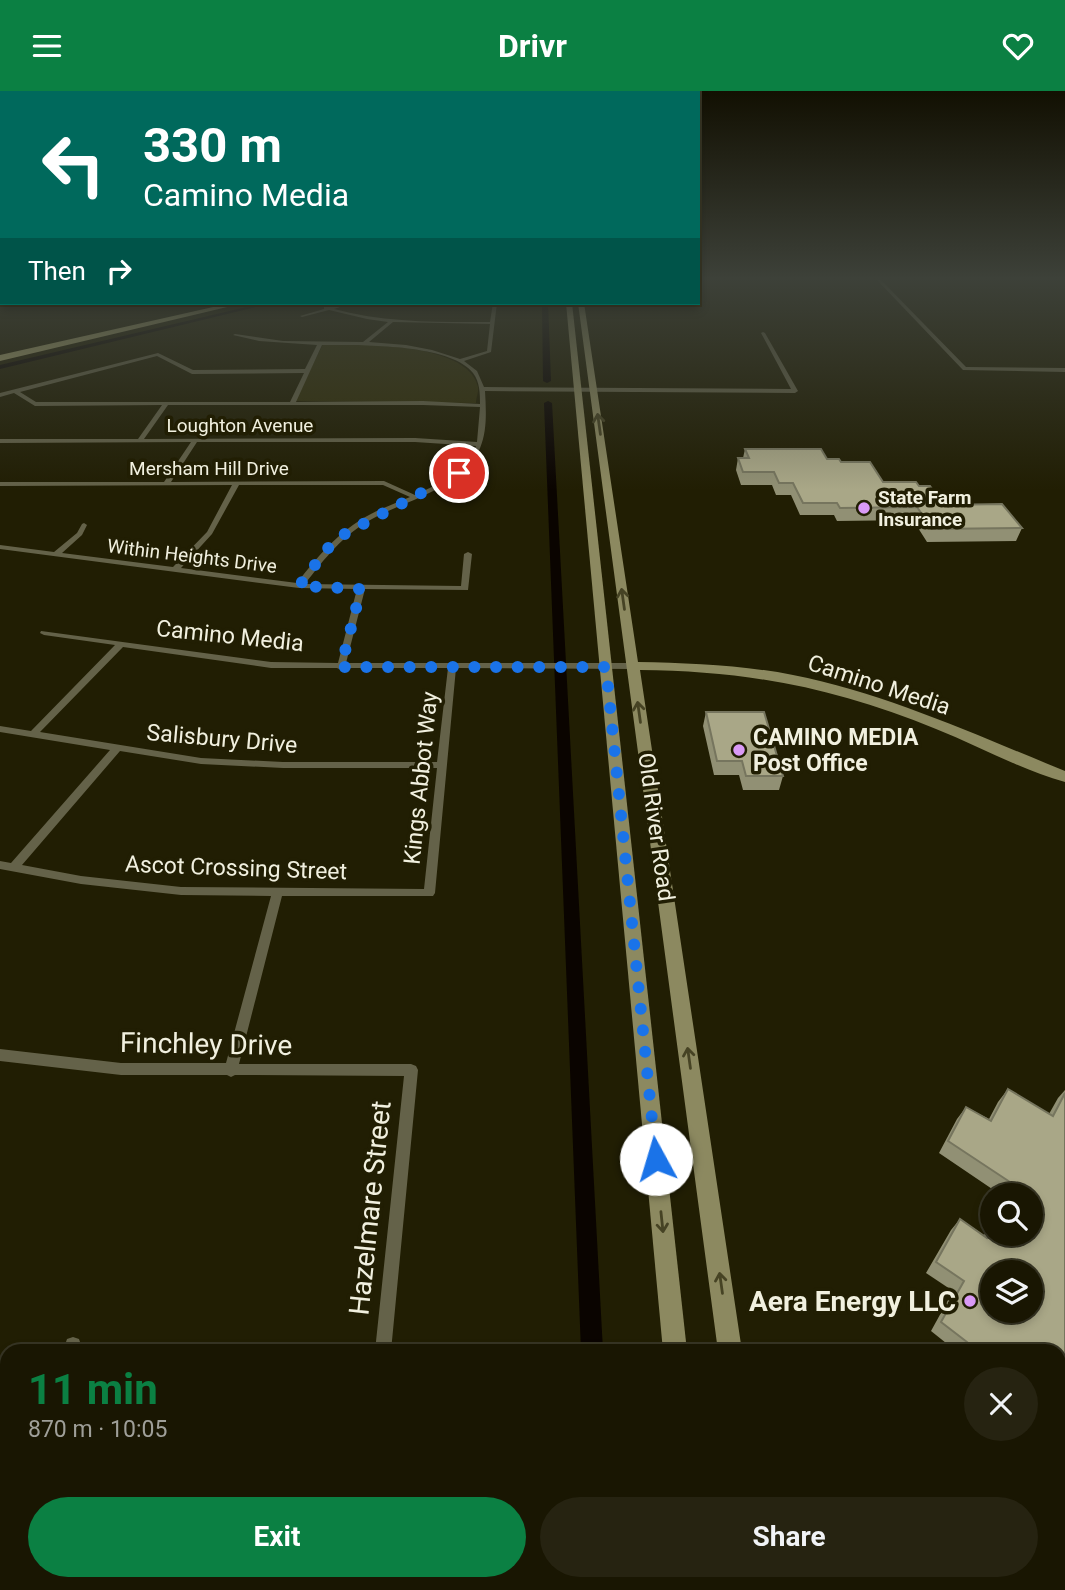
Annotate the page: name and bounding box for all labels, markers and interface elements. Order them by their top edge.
icon: menu [28,27,66,65]
text: Drivr [498,27,567,65]
icon: heart [999,27,1037,65]
text: 330 m [143,117,282,174]
icon: left [28,119,119,210]
text: Camino Media [143,176,349,214]
icon: right [100,252,138,290]
text: Then [28,256,86,286]
one-way arrow [592,413,605,436]
street label: Loughton Avenue [167,414,313,437]
pin [429,443,489,503]
icon: arrive [440,454,478,492]
street label: Mersham Hill Drive [129,457,289,480]
place label: State Farm Insurance [878,486,971,531]
marker: State Farm Insurance [856,500,872,516]
street label: Within Heights Drive [106,534,278,578]
one-way arrow [617,588,630,611]
street label: Camino Media [155,615,305,657]
street label: Camino Media [804,649,954,721]
street label: Kings Abbot Way [398,690,444,866]
one-way arrow [633,701,646,724]
street label: Salisbury Drive [146,719,298,759]
place label: CAMINO MEDIA Post Office [753,724,919,777]
marker: CAMINO MEDIA Post Office [731,742,747,758]
street label: Old River Road [632,751,680,903]
street label: Ascot Crossing Street [124,851,348,885]
street label: Finchley Drive [120,1026,292,1062]
one-way arrow [682,1047,695,1070]
street label: Hazelmare Street [342,1099,398,1317]
position arrow [619,1122,693,1196]
map controls [980,1183,1043,1323]
button: search [980,1183,1043,1246]
one-way arrow [656,1210,669,1233]
button: layers [980,1260,1043,1323]
one-way arrow [714,1273,727,1295]
place label: Aera Energy LLC [749,1285,956,1318]
marker: Aera Energy LLC [962,1293,978,1309]
text: 11 min [28,1365,158,1414]
button: close [964,1367,1038,1441]
text: 870 m · 10:05 [28,1416,167,1443]
button: Exit [28,1497,526,1577]
button: Share [540,1497,1038,1577]

